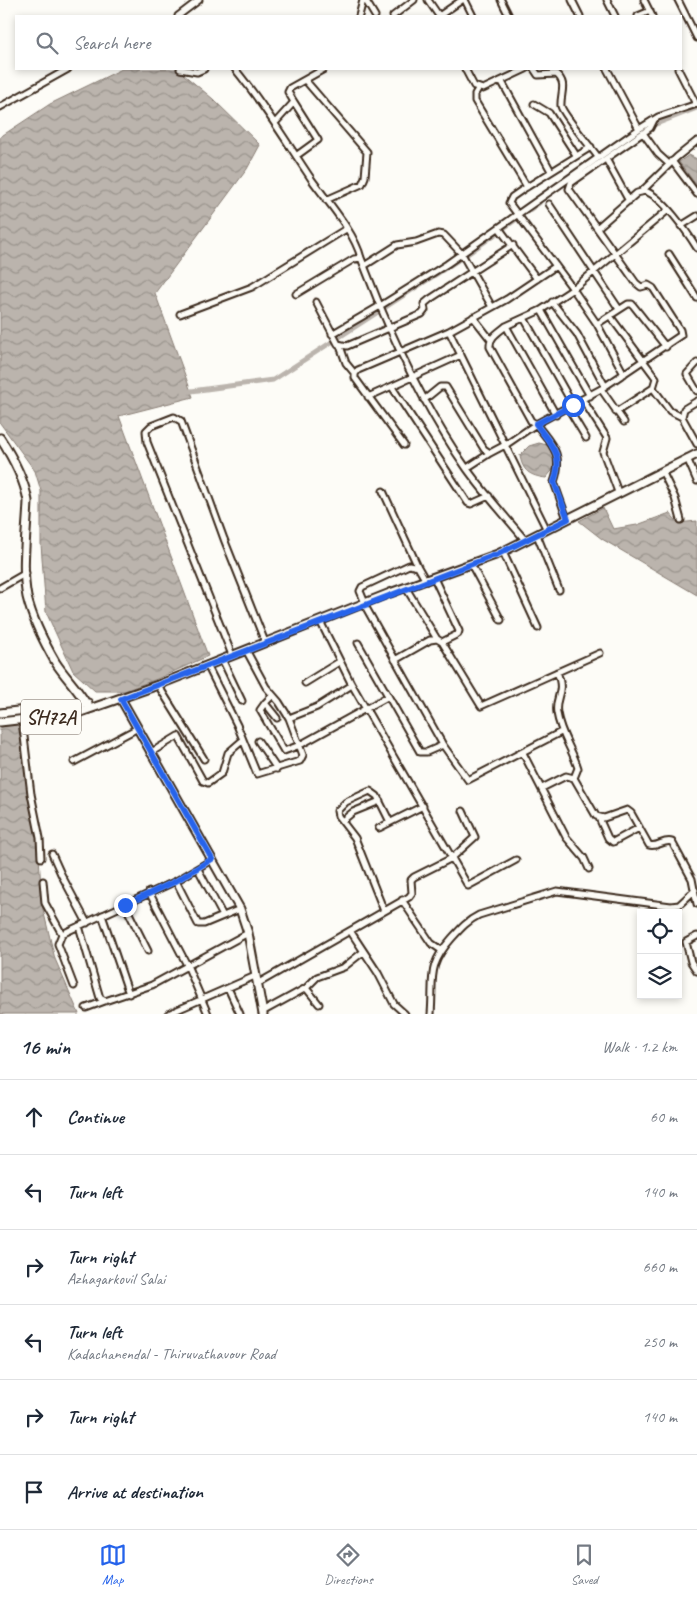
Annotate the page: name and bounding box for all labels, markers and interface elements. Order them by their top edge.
search box [15,15,682,70]
icon: search [33,29,61,57]
text: Search here [73,31,150,55]
route start [562,394,585,417]
road number: SH72A [21,700,81,734]
route end [114,894,137,917]
map controls [637,909,682,999]
button: locate [637,909,682,954]
button: layers [637,954,682,999]
text: 16 min [20,1034,70,1060]
text: Walk · 1.2 km [602,1037,677,1057]
icon: ahead [20,1103,48,1131]
text: Continue [67,1105,124,1129]
text: 60 m [650,1107,677,1127]
icon: left [20,1178,48,1206]
text: Turn left [67,1180,122,1204]
text: 140 m [643,1182,677,1202]
text: Turn right [67,1245,134,1269]
icon: right [20,1253,48,1281]
text: 660 m [643,1257,677,1277]
text: Azhagarkovil Salai [67,1269,165,1289]
text: Turn left [67,1320,122,1344]
icon: left [20,1328,48,1356]
text: 250 m [643,1332,677,1352]
text: Kadachanendal - Thiruvathavour Road [67,1344,276,1364]
icon: right [20,1403,48,1431]
text: Turn right [67,1405,134,1429]
text: 140 m [643,1407,677,1427]
icon: arrive [20,1478,48,1506]
text: Arrive at destination [67,1480,203,1504]
tab: Map [99,1541,127,1588]
tab: Directions [324,1541,373,1588]
tab: Saved [570,1541,598,1588]

